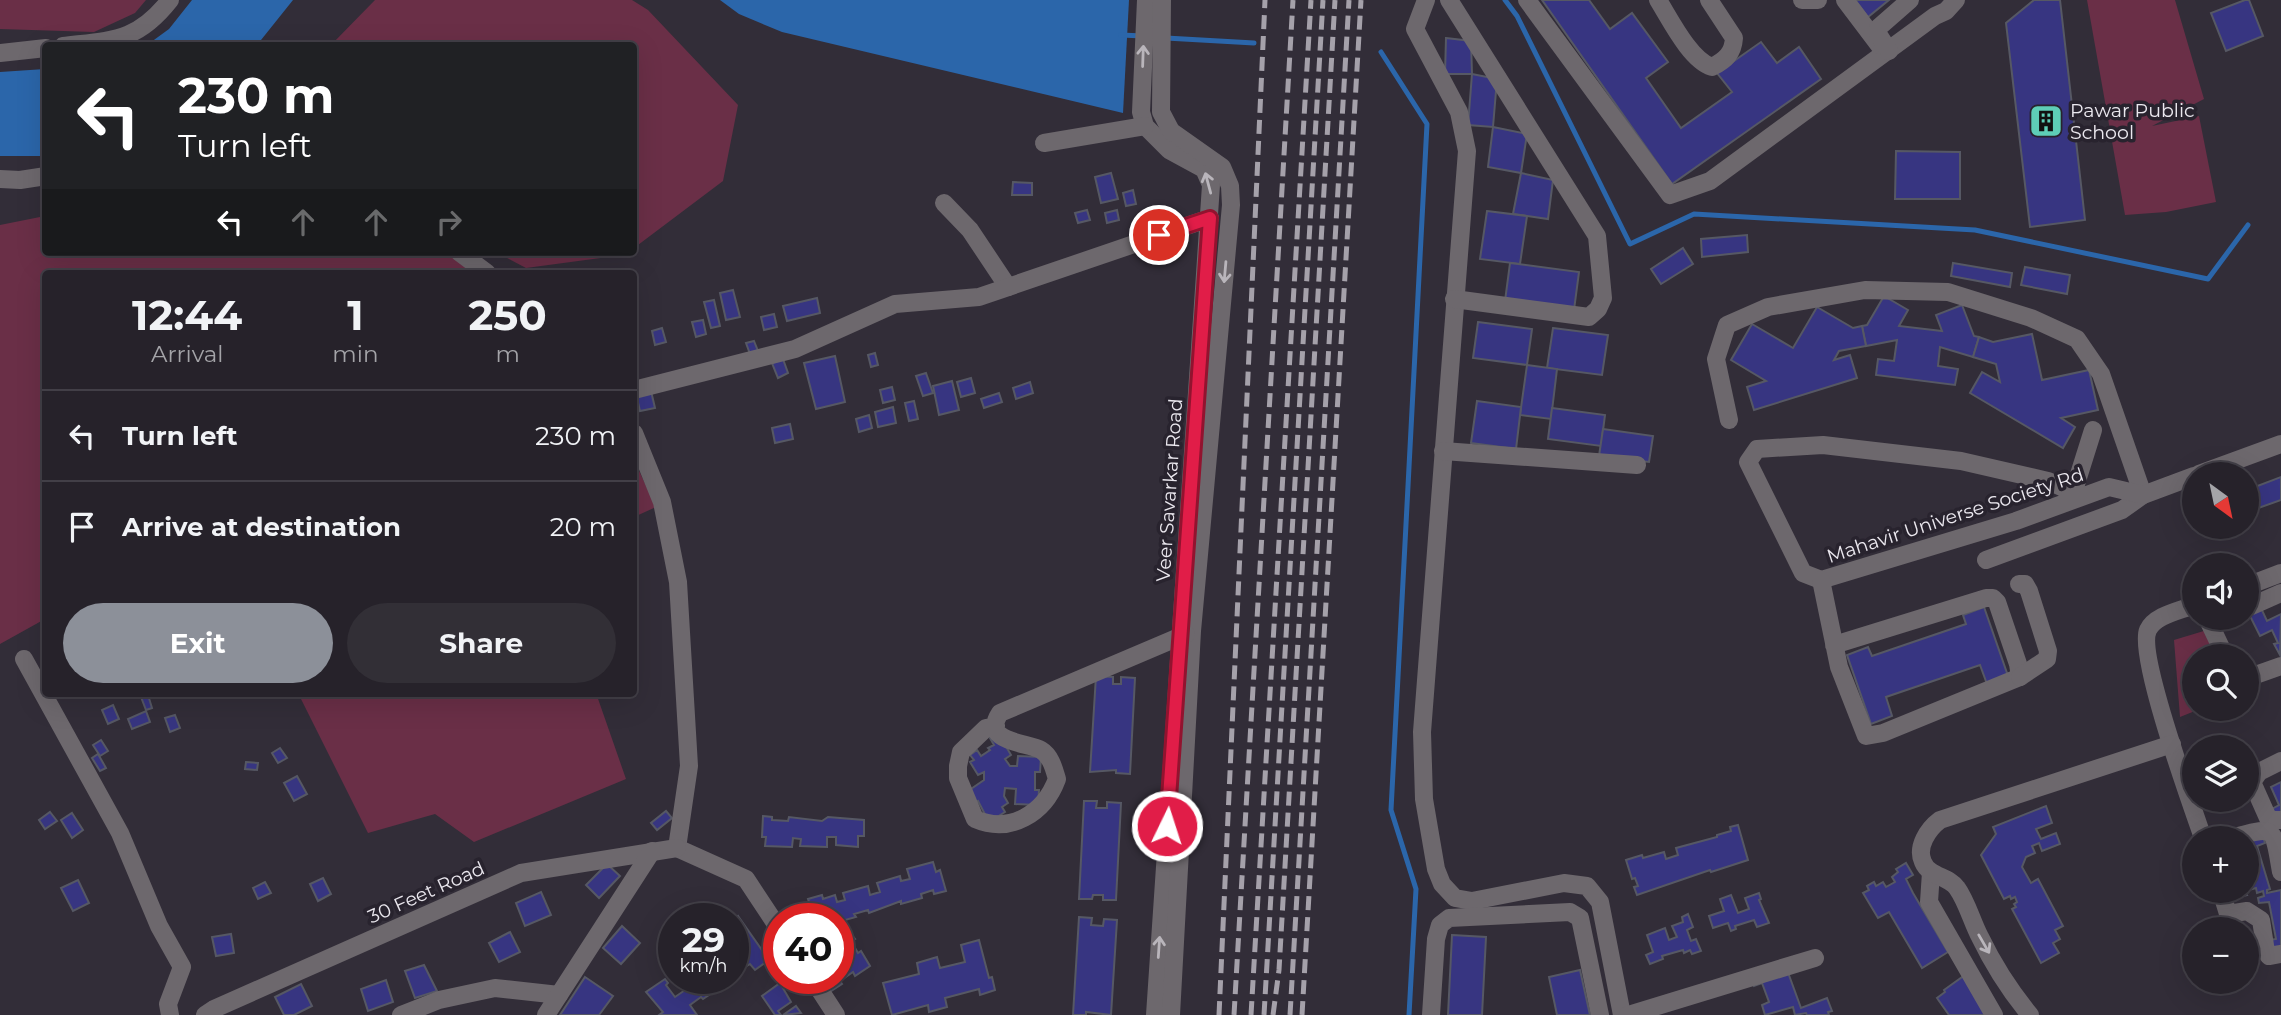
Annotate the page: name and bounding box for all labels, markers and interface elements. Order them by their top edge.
one-way arrow [1137,45,1150,68]
text: 230 m [178,66,334,125]
icon: left [63,70,154,161]
place label: Pawar Public School [2070,99,2195,144]
building icon: Pawar Public School [2027,102,2065,140]
text: Turn left [178,126,312,165]
one-way arrow [1201,172,1214,194]
icon: left [211,203,249,241]
icon: ahead [284,203,322,241]
icon: ahead [357,203,395,241]
icon: right [430,203,468,241]
pin [1129,205,1189,265]
icon: arrive [1140,216,1178,254]
one-way arrow [1218,260,1231,283]
text: 12:44 [132,289,242,341]
text: 1 [347,289,364,341]
text: 250 [469,289,547,341]
text: Arrival [151,340,223,368]
text: min [332,340,378,368]
text: m [496,340,520,368]
street label: Veer Savarkar Road [1152,398,1187,582]
icon: left [63,417,101,455]
text: Turn left [122,420,238,452]
text: 230 m [535,420,616,452]
north arrow [2182,462,2259,539]
map controls [2182,462,2259,994]
street label: Mahavir Universe Society Rd [1824,463,2086,568]
icon: arrive [63,508,101,546]
text: Arrive at destination [122,511,401,543]
text: 20 m [550,511,616,543]
button: sound [2182,553,2259,630]
button: Exit [63,603,333,683]
button: Share [347,603,616,683]
button: search [2182,644,2259,721]
button: layers [2182,735,2259,812]
position arrow [1130,789,1204,863]
button: + [2182,826,2259,903]
street label: 30 Feet Road [364,856,488,928]
speed limit sign: 40 [763,903,854,994]
button: − [2182,917,2259,994]
text: 29 [682,918,725,961]
one-way arrow [1977,933,1991,953]
one-way arrow [1153,936,1166,959]
text: km/h [679,955,728,977]

